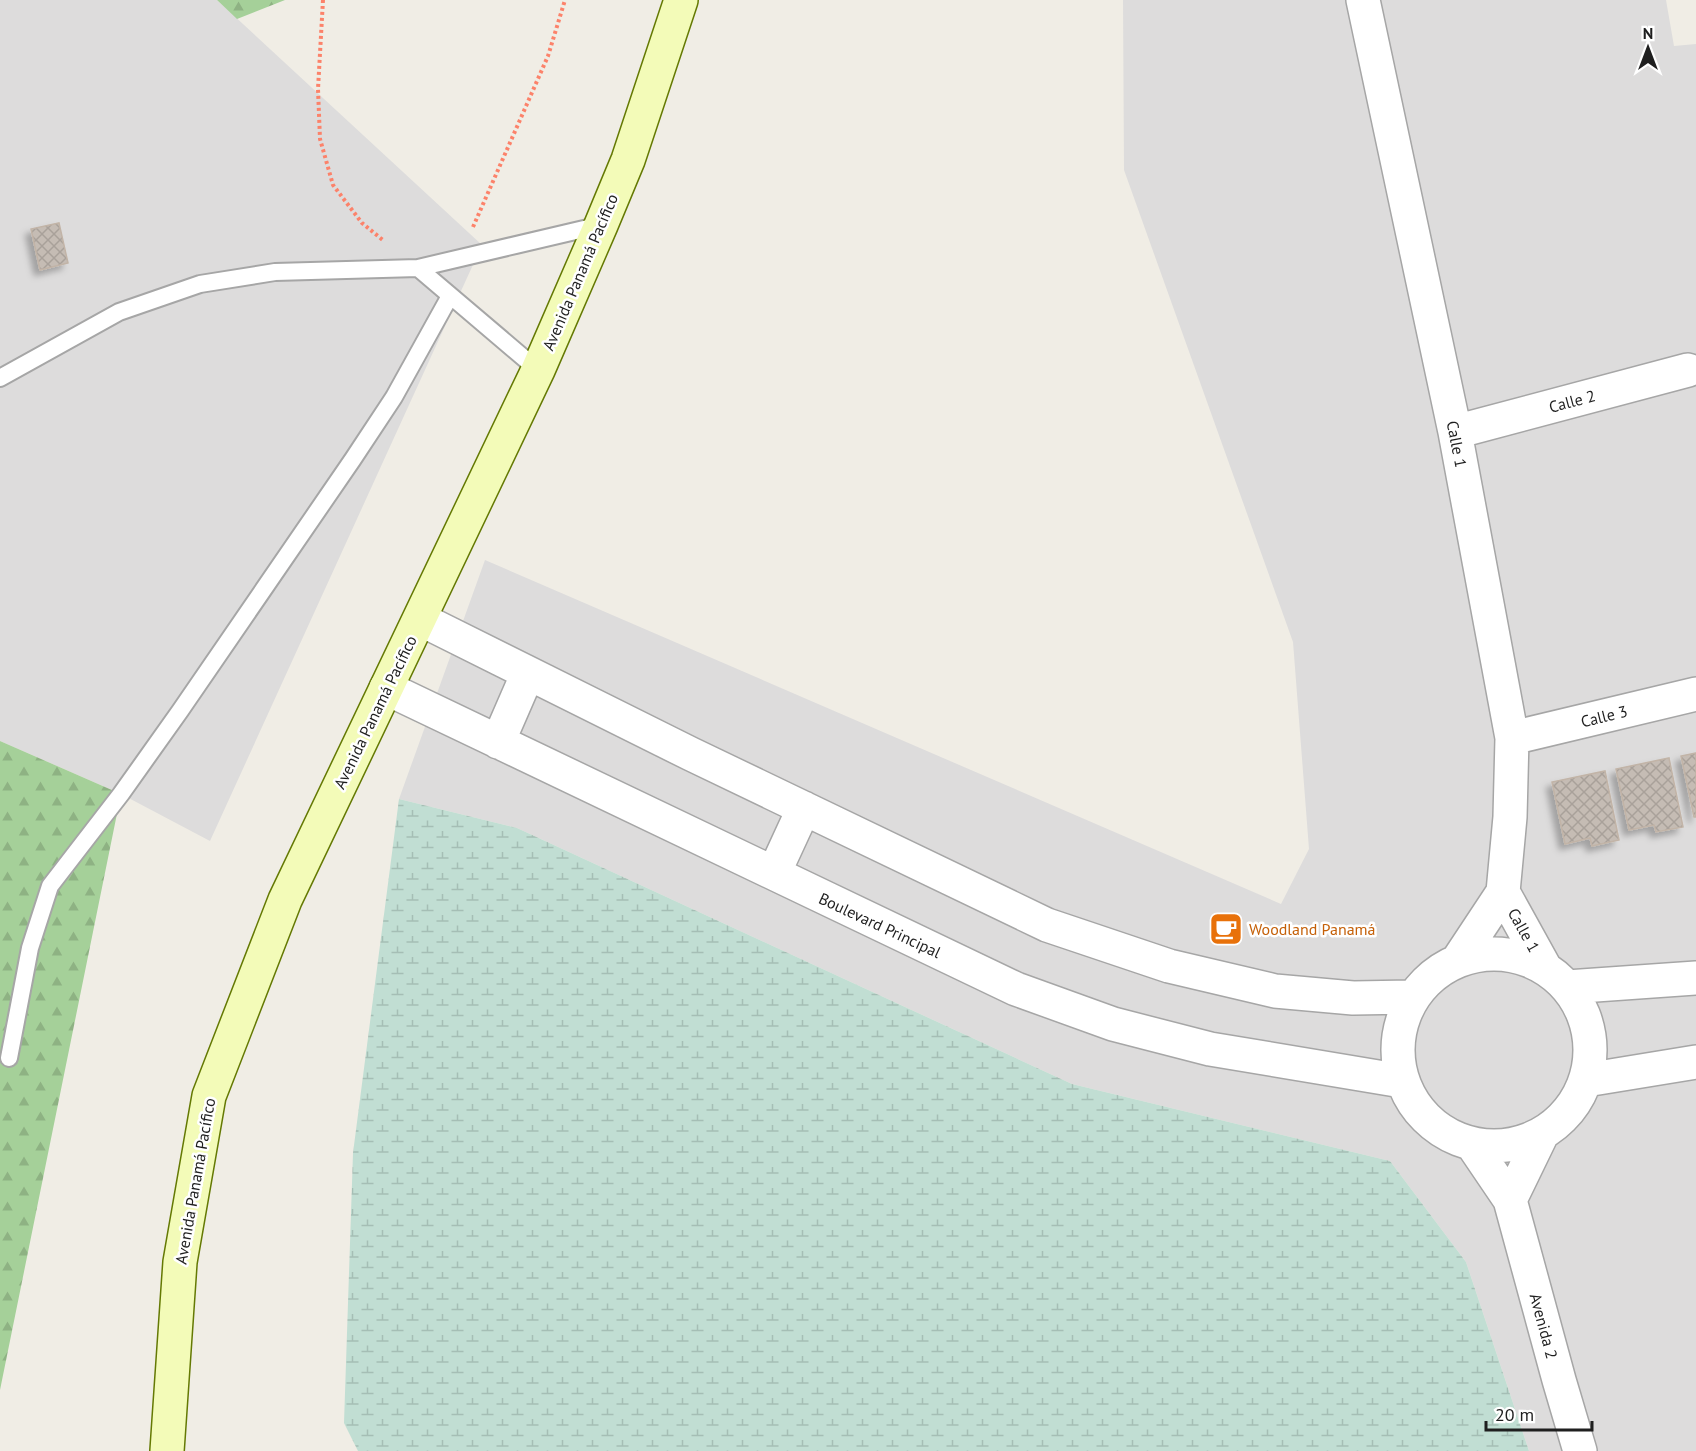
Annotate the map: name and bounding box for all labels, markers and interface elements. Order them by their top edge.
north arrow [1618,18,1678,78]
text: N [1643,23,1653,43]
street label: Avenida Panamá Pacífico [538,191,622,353]
street label: Calle 2 [1547,385,1597,417]
street label: Calle 1 [1443,419,1471,469]
street label: Avenida Panamá Pacífico [329,632,421,792]
street label: Calle 3 [1579,701,1629,731]
street label: Boulevard Principal [816,888,945,962]
street label: Calle 1 [1504,904,1544,956]
cafe icon: Woodland Panamá [1208,911,1244,947]
place label: Woodland Panamá [1249,919,1376,939]
street label: Avenida Panamá Pacífico [171,1096,219,1266]
street label: Avenida 2 [1526,1291,1562,1361]
scale bar [1486,1394,1592,1432]
text: 20 m [1495,1403,1534,1426]

